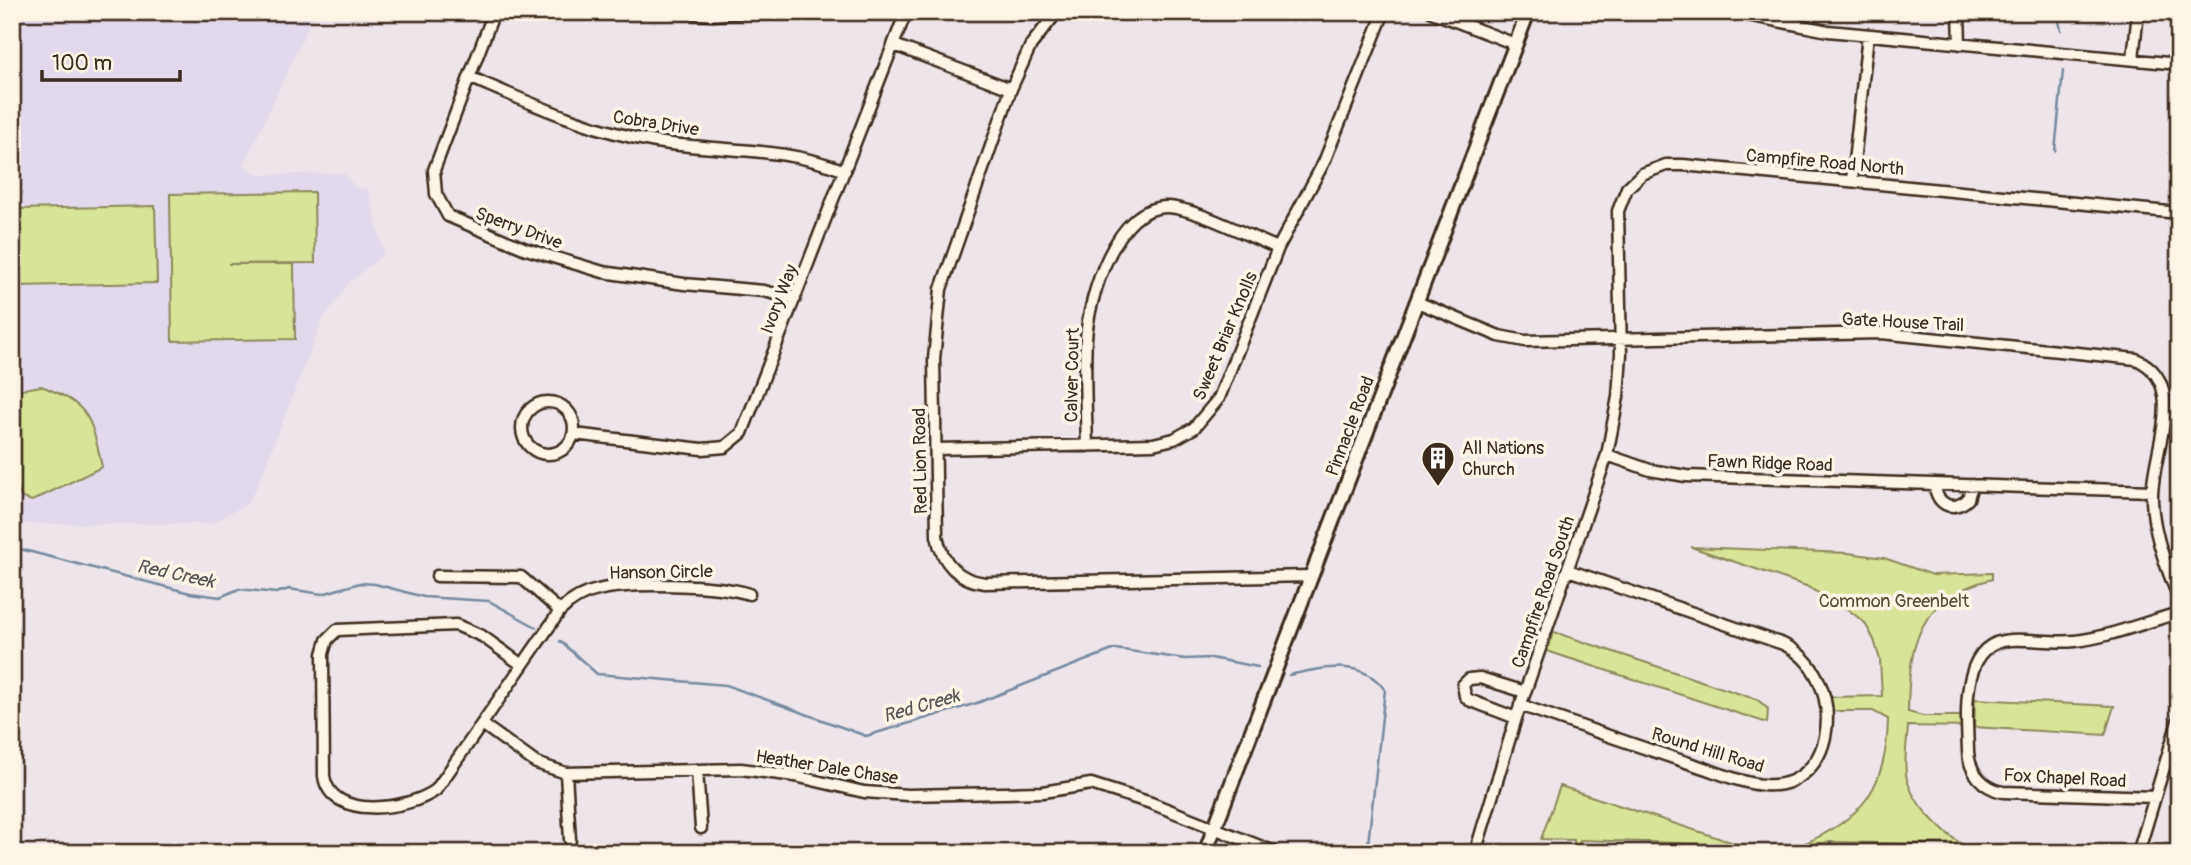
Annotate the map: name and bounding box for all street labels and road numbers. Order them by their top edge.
street label: Cobra Drive [611,105,701,142]
street label: Campfire Road North [1745,144,1905,181]
street label: Sperry Drive [472,202,566,255]
street label: Ivory Way [756,261,803,337]
street label: Sweet Briar Knolls [1188,268,1263,404]
street label: Gate House Trail [1841,308,1965,337]
street label: Calver Court [1060,327,1085,422]
street label: Pinnacle Road [1321,373,1380,479]
street label: Red Lion Road [908,408,933,514]
street label: Fawn Ridge Road [1707,450,1833,477]
street label: Campfire Road South [1507,513,1580,671]
street label: Hanson Circle [609,560,713,585]
street label: Round Hill Road [1649,722,1767,778]
street label: Heather Dale Chase [754,745,900,790]
street label: Fox Chapel Road [2003,764,2127,793]

